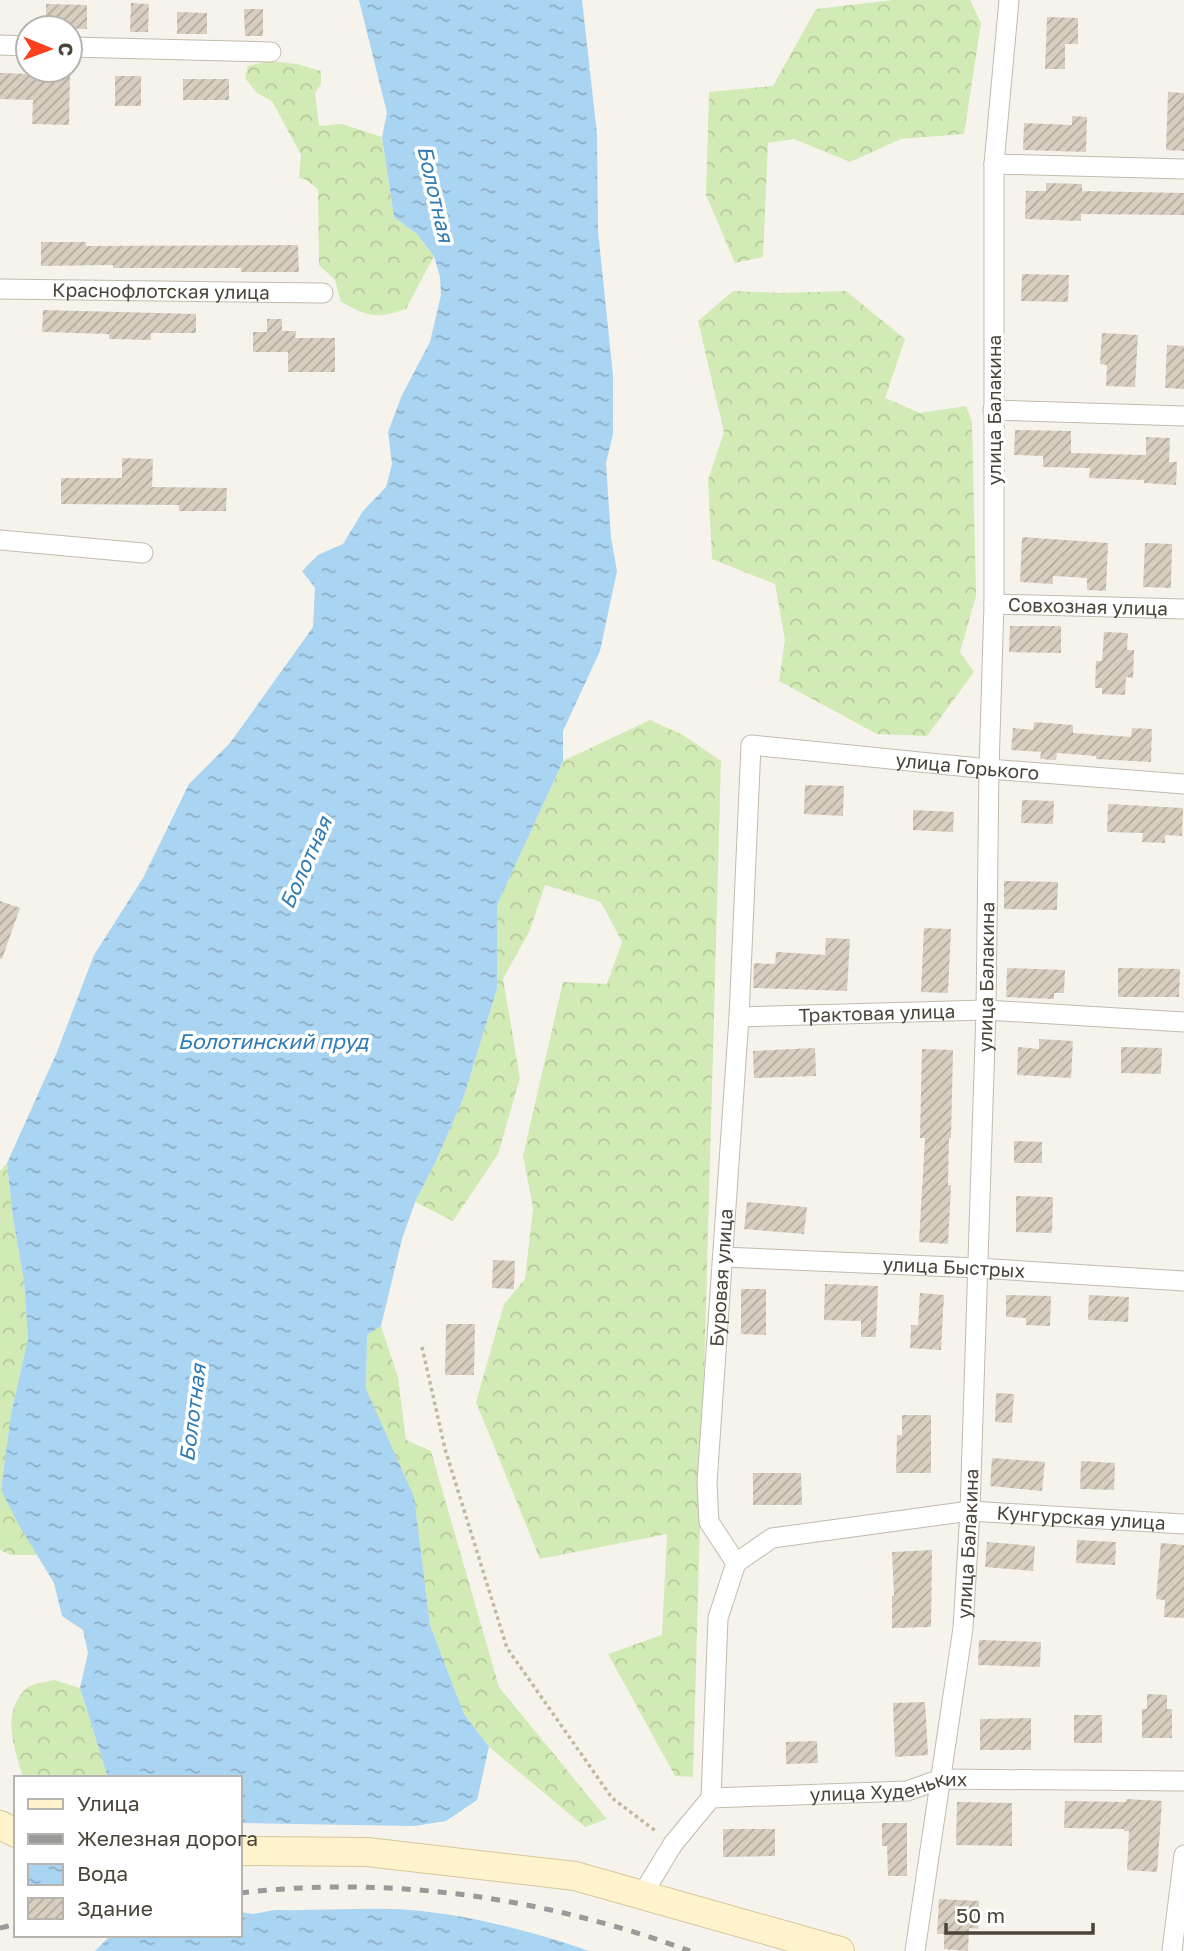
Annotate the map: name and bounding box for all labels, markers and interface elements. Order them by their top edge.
north arrow [14,14,84,84]
text: С [55,42,78,56]
water label: Болотная [412,143,460,246]
street label: Краснофлотская улица [52,278,270,303]
street label: улица Балакина [982,335,1005,485]
street label: Совхозная улица [1008,592,1168,620]
street label: улица Горького [895,748,1040,784]
water label: Болотная [273,811,338,913]
street label: улица Балакина [973,902,998,1053]
street label: Трактовая улица [798,999,956,1026]
water label: Болотинский пруд [178,1028,369,1054]
street label: Буровая улица [704,1208,737,1348]
street label: улица Быстрых [882,1252,1026,1282]
water label: Болотная [173,1361,211,1463]
street label: улица Балакина [952,1468,982,1620]
street label: Кунгурская улица [996,1501,1166,1534]
street label: улица Худеньких [809,1766,967,1805]
legend [14,1776,242,1937]
text: Улица [77,1790,140,1816]
text: Железная дорога [77,1825,258,1851]
text: Вода [77,1860,128,1886]
scale bar [946,1892,1093,1936]
text: Здание [77,1895,153,1921]
text: 50 m [956,1902,1005,1928]

